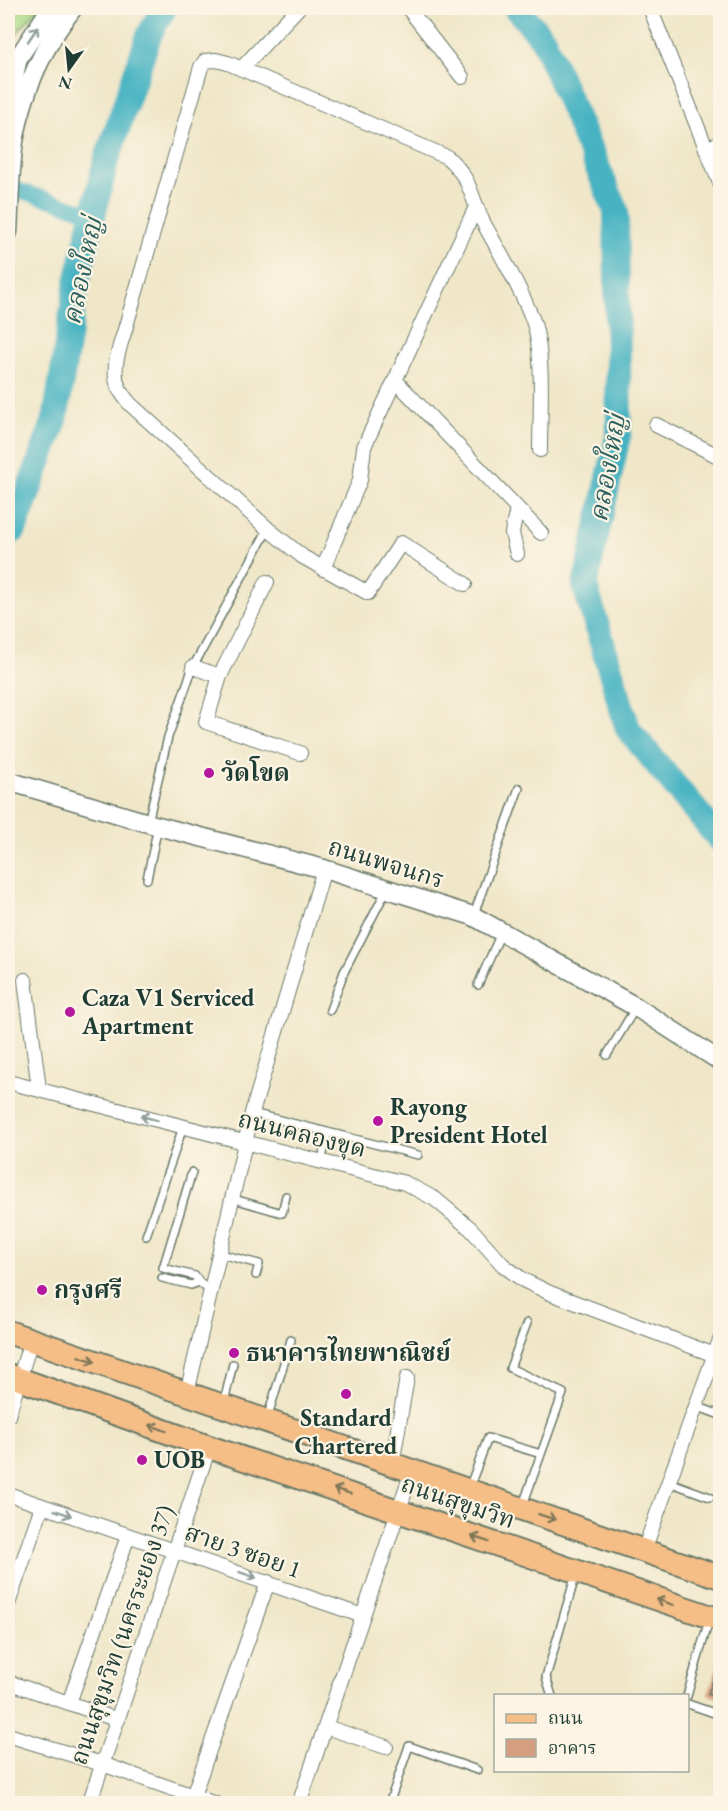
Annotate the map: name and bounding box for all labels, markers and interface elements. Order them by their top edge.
one-way arrow [27,26,39,43]
north arrow [39,39,99,99]
text: N [56,71,74,95]
water label: คลองใหญ่ [53,210,111,328]
water label: คลองใหญ่ [580,408,634,524]
place label: วัดโขด [221,756,290,788]
marker: วัดโขด [202,766,216,780]
street label: ถนนพจนกร [324,830,448,895]
place label: Caza V1 Serviced Apartment [81,982,255,1041]
marker: Caza V1 Serviced Apartment [63,1005,77,1019]
place label: Rayong President Hotel [390,1091,548,1150]
street label: ถนนคลองขุด [235,1103,369,1164]
one-way arrow [139,1111,158,1123]
marker: Rayong President Hotel [371,1114,385,1128]
place label: กรุงศรี [54,1274,122,1305]
marker: กรุงศรี [35,1283,49,1297]
place label: ธนาคารไทยพาณิชย์ [246,1336,452,1368]
marker: ธนาคารไทยพาณิชย์ [227,1346,241,1360]
one-way arrow [77,1354,96,1365]
marker: Standard Chartered [339,1387,353,1401]
place label: Standard Chartered [295,1402,398,1461]
one-way arrow [149,1422,168,1433]
place label: UOB [154,1444,205,1475]
marker: UOB [135,1453,149,1467]
street label: ถนนสุขุมวิท [397,1468,519,1535]
one-way arrow [333,1485,352,1496]
street label: ถนนสุขุมวิท (นครระยอง 37) [62,1501,181,1769]
one-way arrow [53,1508,72,1519]
one-way arrow [537,1512,556,1523]
street label: สาย 3 ซอย 1 [181,1516,305,1585]
one-way arrow [471,1533,490,1544]
one-way arrow [238,1571,256,1582]
one-way arrow [656,1595,675,1606]
legend [494,1694,689,1772]
text: ถนน [548,1706,583,1729]
text: อาคาร [548,1736,597,1759]

